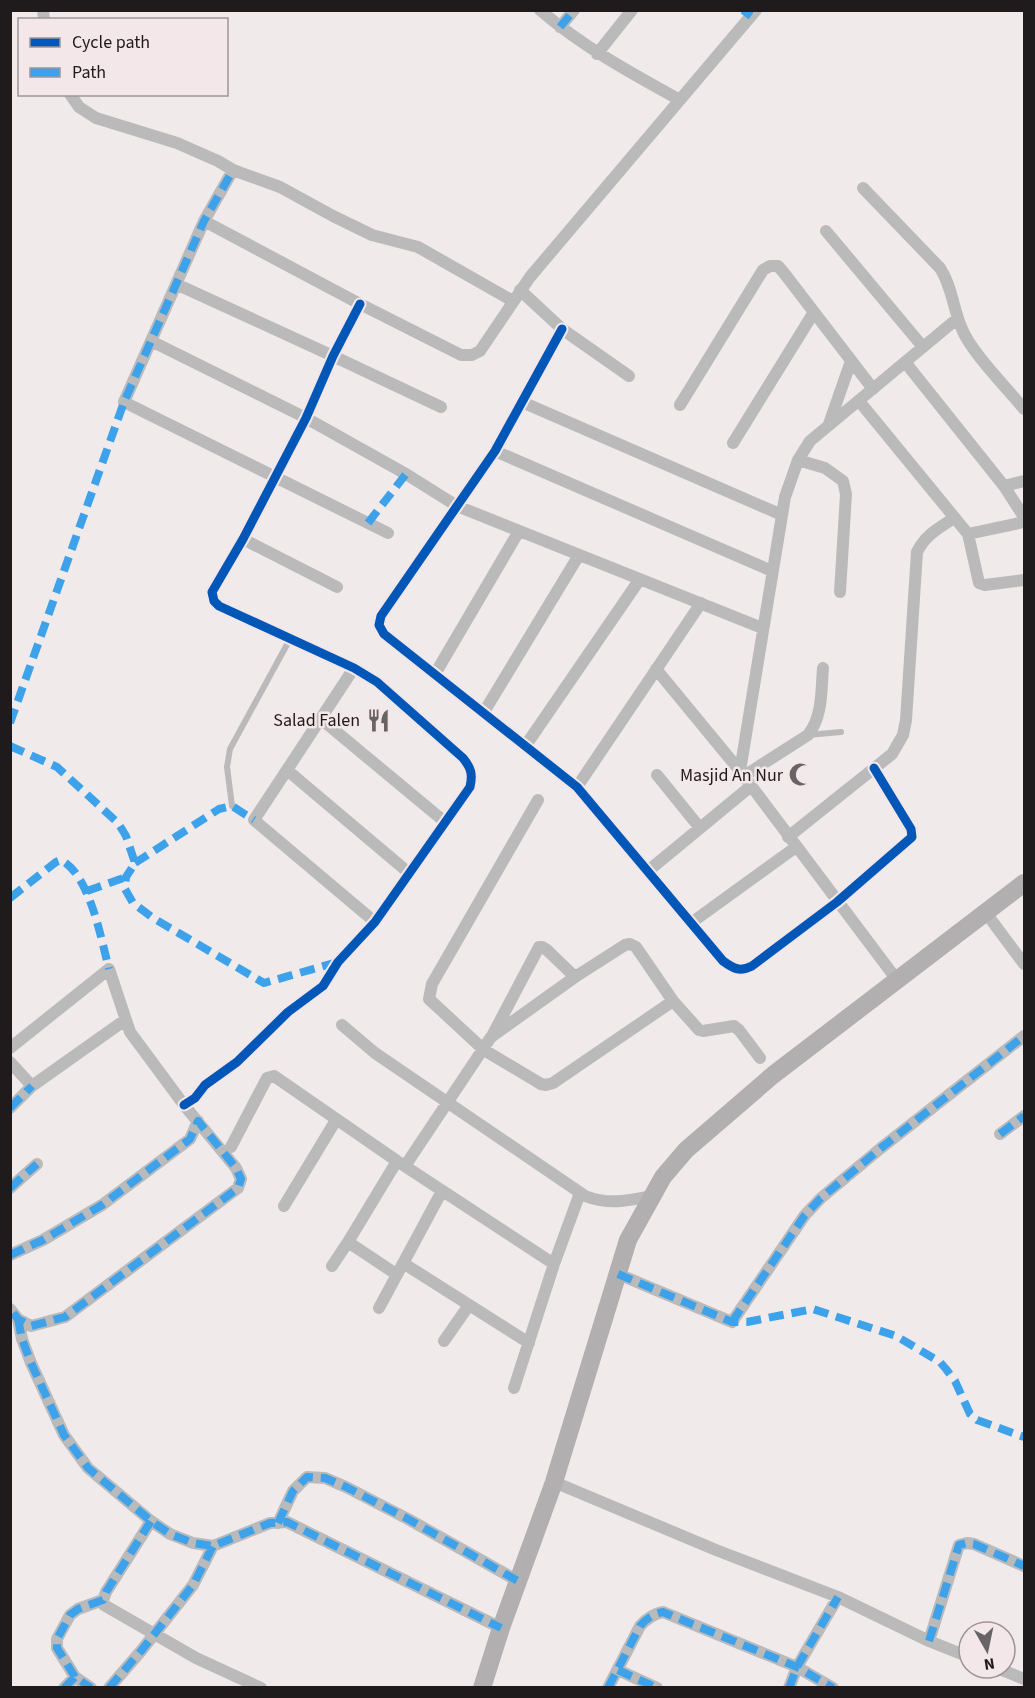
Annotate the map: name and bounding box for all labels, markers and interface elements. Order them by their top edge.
legend [18,18,228,96]
text: Cycle path [72,30,150,55]
text: Path [72,60,106,85]
restaurant icon: Salad Falen [365,707,391,733]
place label: Salad Falen [273,708,360,733]
mosque icon: Masjid An Nur [788,762,814,788]
place label: Masjid An Nur [680,763,784,788]
north arrow [957,1620,1017,1680]
text: N [982,1652,996,1676]

